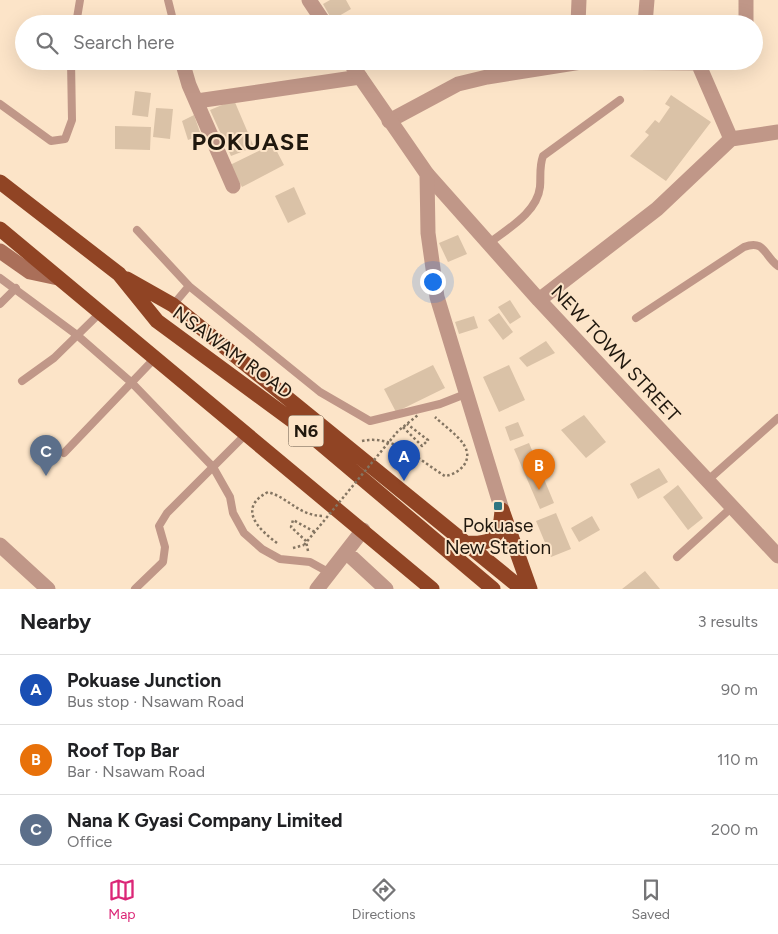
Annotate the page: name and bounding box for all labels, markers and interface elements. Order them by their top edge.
search box [15,15,763,70]
icon: search [33,29,61,57]
text: Search here [73,31,175,54]
district label: POKUASE [191,127,311,156]
your location [420,269,446,295]
street label: NEW TOWN STREET [546,280,685,427]
street label: NSAWAM ROAD [168,301,297,404]
road number: N6 [288,416,324,446]
pin: C [30,435,62,476]
pin: A [388,440,420,481]
pin: B [523,449,555,490]
marker: Pokuase New Station [492,500,504,512]
place label: Pokuase New Station [445,514,551,559]
text: Nearby [20,609,91,634]
text: 3 results [698,612,758,631]
text: Pokuase Junction [67,669,221,692]
text: A [30,680,42,699]
text: 90 m [721,680,758,699]
text: Bus stop · Nsawam Road [67,692,244,711]
text: Roof Top Bar [67,739,179,762]
text: B [31,750,41,769]
text: 110 m [717,750,758,769]
text: Bar · Nsawam Road [67,762,205,781]
text: Nana K Gyasi Company Limited [67,809,343,832]
text: C [30,820,42,839]
text: 200 m [711,820,758,839]
text: Office [67,832,112,851]
tab: Map [108,876,136,923]
tab: Directions [352,876,416,923]
tab: Saved [631,876,670,923]

